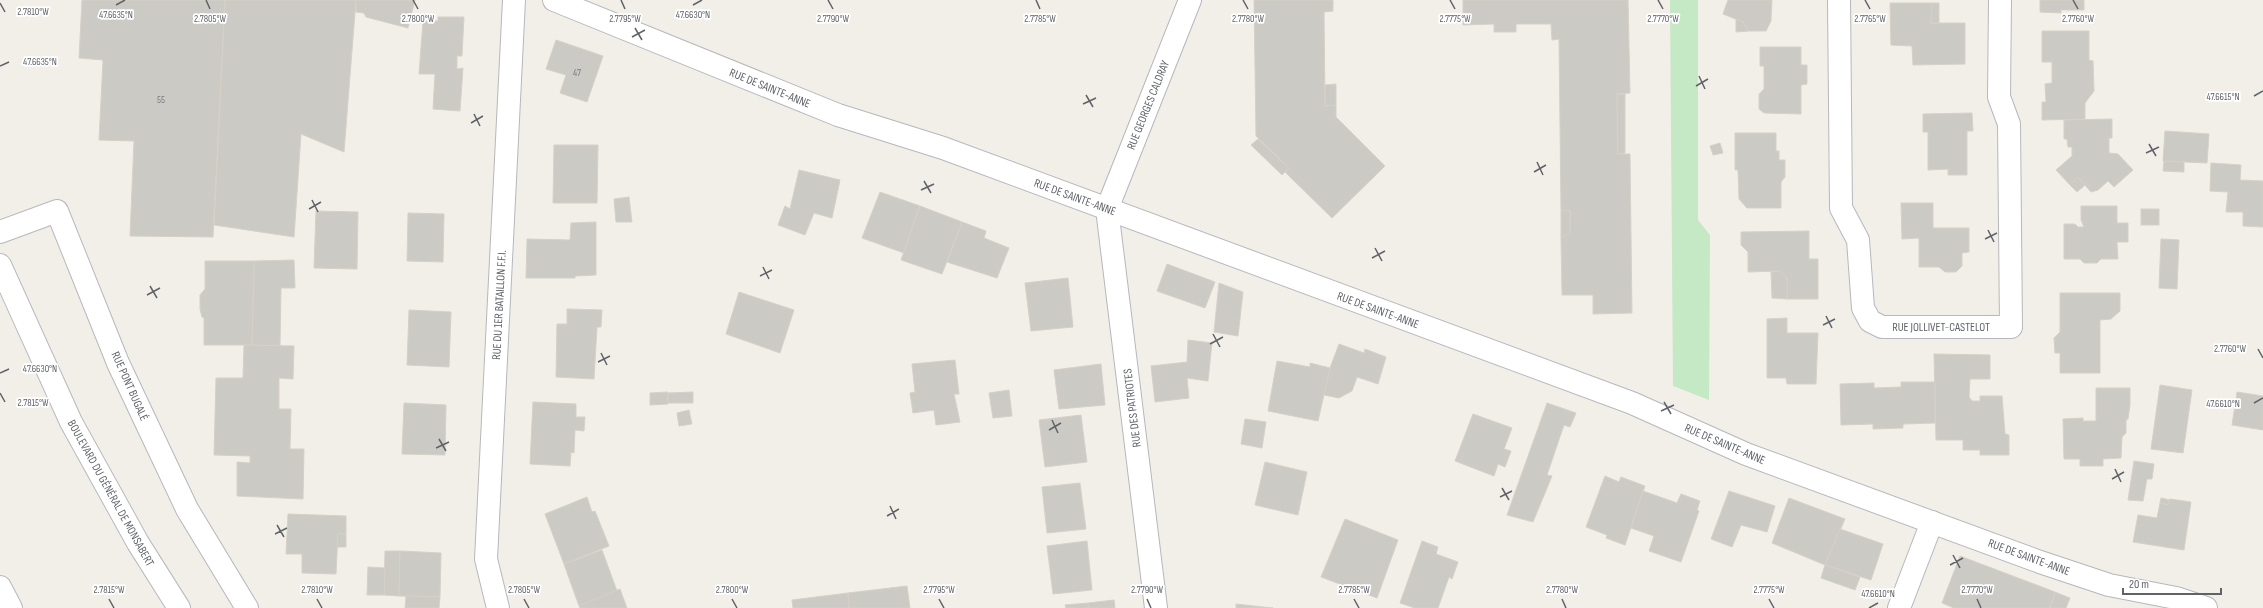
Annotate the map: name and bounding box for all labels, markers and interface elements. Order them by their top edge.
text: 2.7810°W [17,6,49,18]
text: 47.6635°N [99,9,133,21]
text: 47.6630°N [676,9,710,21]
text: 2.7805°W [194,13,226,25]
text: 2.7800°W [402,13,435,25]
text: 2.7795°W [609,13,641,25]
text: 2.7790°W [817,13,850,25]
text: 2.7785°W [1024,13,1056,25]
text: 2.7780°W [1232,13,1264,25]
text: 2.7775°W [1439,13,1471,25]
text: 2.7770°W [1647,13,1679,25]
text: 2.7765°W [1854,13,1886,25]
text: 2.7760°W [2062,13,2095,25]
text: 47.6635°N [23,56,57,68]
street label: RUE GEORGES CALDRAY [1124,58,1173,152]
street label: RUE DE SAINTE-ANNE [727,65,813,112]
house number: 47 [573,67,581,79]
text: 47.6615°N [2206,91,2240,103]
house number: 55 [157,94,165,106]
street label: RUE DE SAINTE-ANNE [1032,176,1118,219]
street label: RUE DU 1ER BATAILLON F.F.I. [489,250,510,360]
street label: RUE DE SAINTE-ANNE [1335,289,1421,332]
street label: RUE JOLLIVET-CASTELOT [1892,320,1990,335]
text: 2.7760°W [2214,343,2247,355]
street label: RUE PONT BUGALÉ [108,349,151,423]
text: 47.6630°N [23,363,57,375]
street label: RUE DES PATRIOTES [1120,368,1145,448]
text: 2.7815°W [17,397,49,409]
text: 47.6610°N [2206,398,2240,410]
street label: BOULEVARD DU GÉNÉRAL DE MONSABERT [64,417,157,569]
street label: RUE DE SAINTE-ANNE [1682,421,1767,468]
street label: RUE DE SAINTE-ANNE [1986,536,2072,579]
scale bar [2123,570,2221,596]
text: 20 m [2129,577,2149,592]
text: 2.7815°W [93,584,125,596]
text: 2.7810°W [301,584,333,596]
text: 2.7805°W [508,584,540,596]
text: 2.7800°W [716,584,749,596]
text: 2.7795°W [923,584,955,596]
text: 2.7790°W [1131,584,1164,596]
text: 2.7785°W [1338,584,1370,596]
text: 2.7780°W [1546,584,1578,596]
text: 2.7775°W [1753,584,1785,596]
text: 2.7770°W [1961,584,1993,596]
text: 47.6610°N [1861,588,1895,600]

